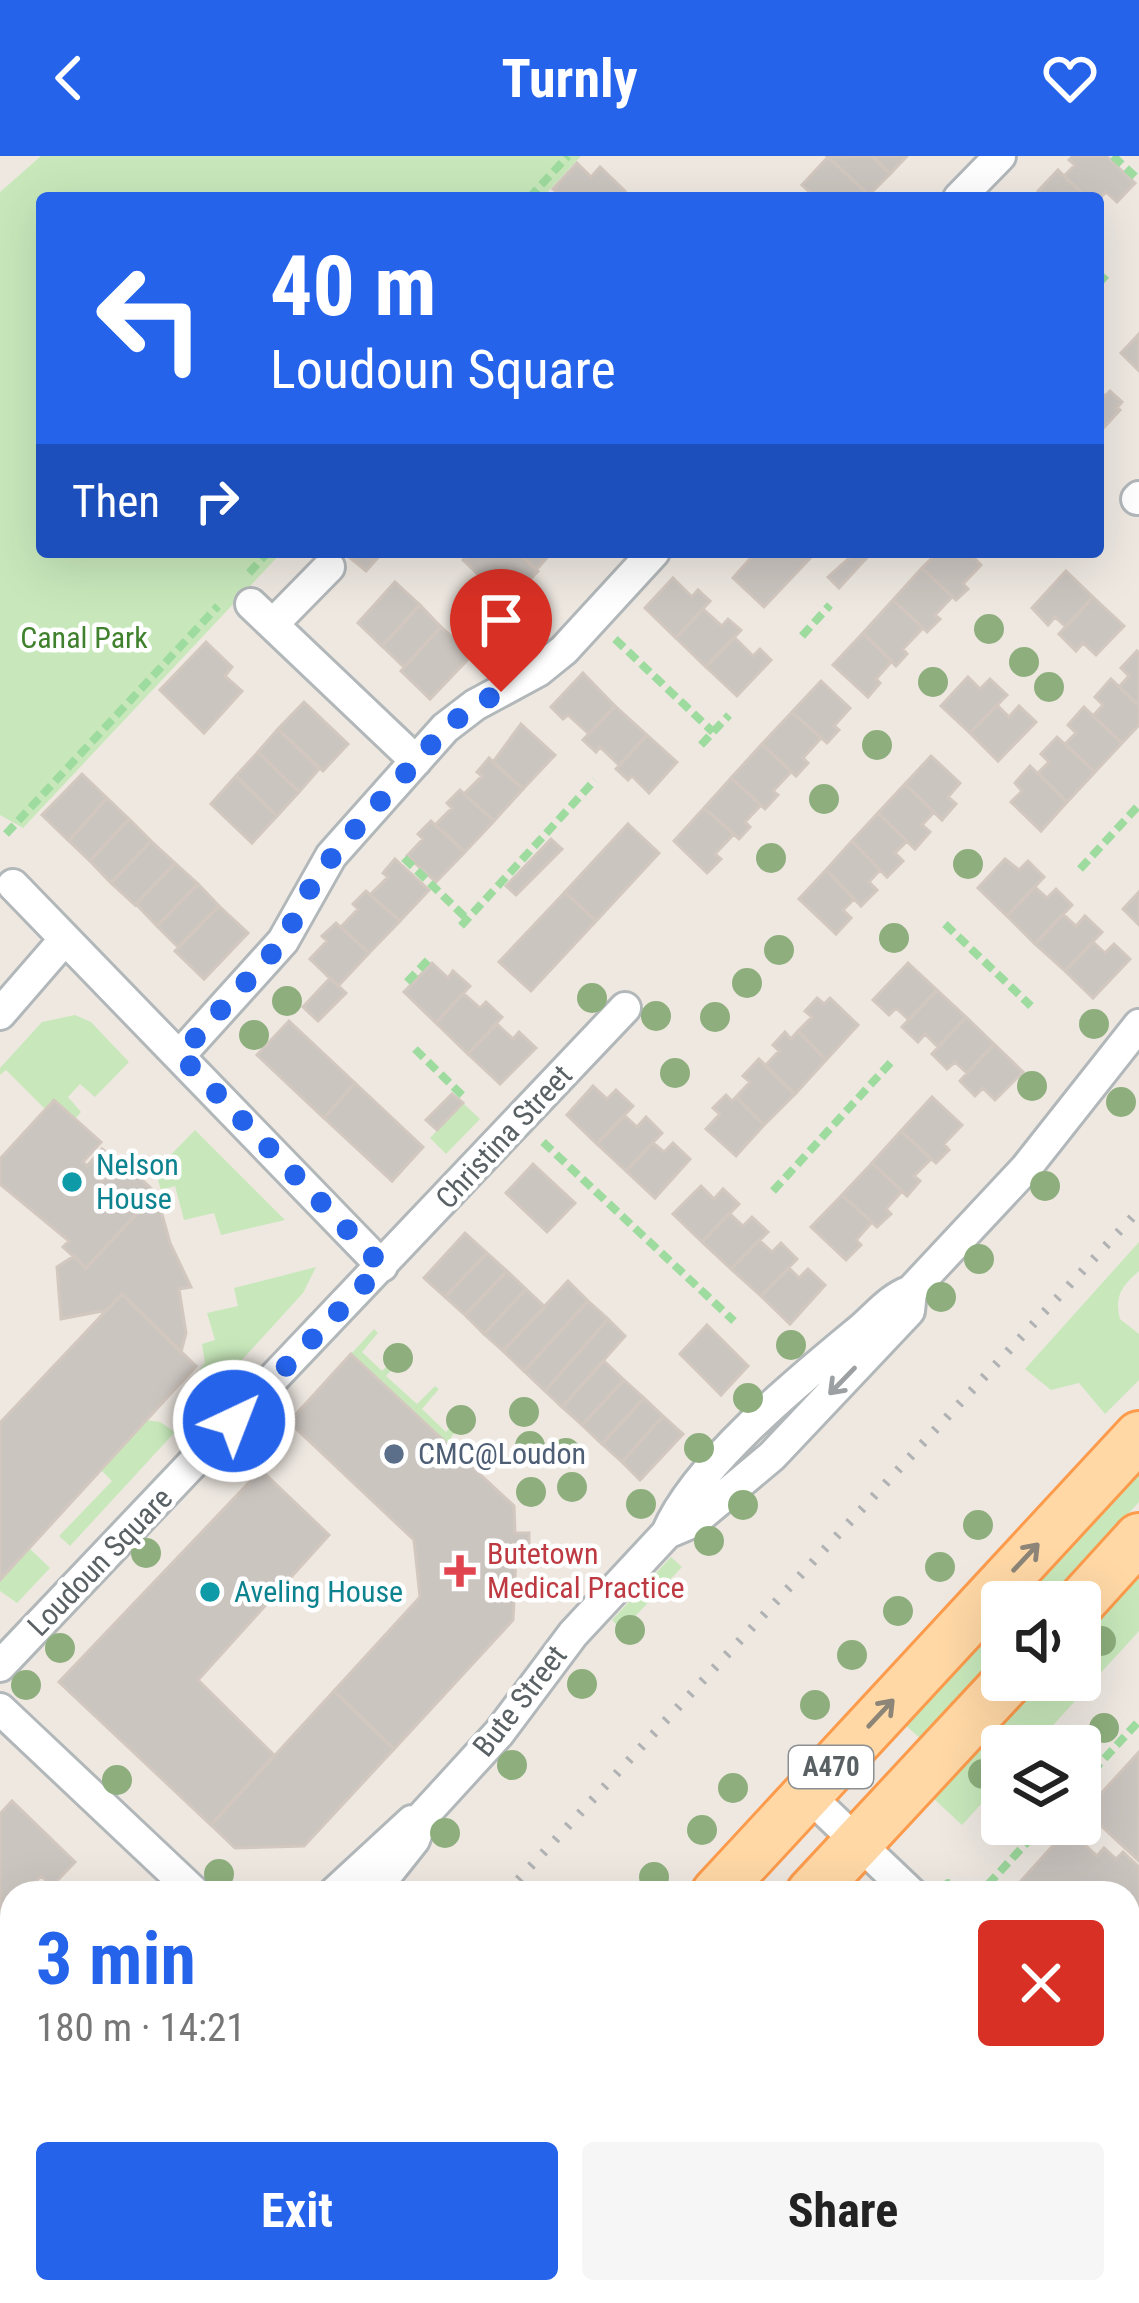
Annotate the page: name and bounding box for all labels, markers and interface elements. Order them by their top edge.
icon: back [36,45,102,111]
icon: heart [1037,45,1103,111]
text: Turnly [501,47,638,110]
text: 40 m [270,237,437,336]
icon: left [72,240,228,396]
text: Loudoun Square [270,338,616,401]
icon: right [184,468,250,534]
text: Then [72,475,160,528]
pin [450,569,552,692]
icon: arrive [468,587,534,653]
park label: Canal Park [20,620,148,655]
street label: Christina Street [428,1058,579,1216]
place label: Nelson House [96,1147,179,1216]
marker: Nelson House [59,1169,85,1195]
position arrow [171,1358,297,1484]
one-way arrow [829,1366,857,1396]
place label: CMC@Loudon [418,1436,586,1471]
marker: CMC@Loudon [381,1441,407,1467]
street label: Loudoun Square [20,1480,179,1643]
place label: Butetown Medical Practice [487,1536,685,1605]
one-way arrow [1012,1543,1040,1572]
marker: Butetown Medical Practice [444,1555,476,1587]
place label: Aveling House [234,1574,403,1609]
marker: Aveling House [197,1579,223,1605]
map controls [981,1581,1101,1845]
button: sound [981,1581,1101,1701]
street label: Bute Street [465,1638,574,1763]
one-way arrow [867,1699,895,1729]
button: layers [981,1725,1101,1845]
road number: A470 [789,1746,873,1788]
text: 3 min [36,1917,196,2002]
button: close [978,1920,1104,2046]
text: 180 m · 14:21 [36,2005,246,2051]
button: Exit [36,2142,558,2280]
button: Share [582,2142,1104,2280]

